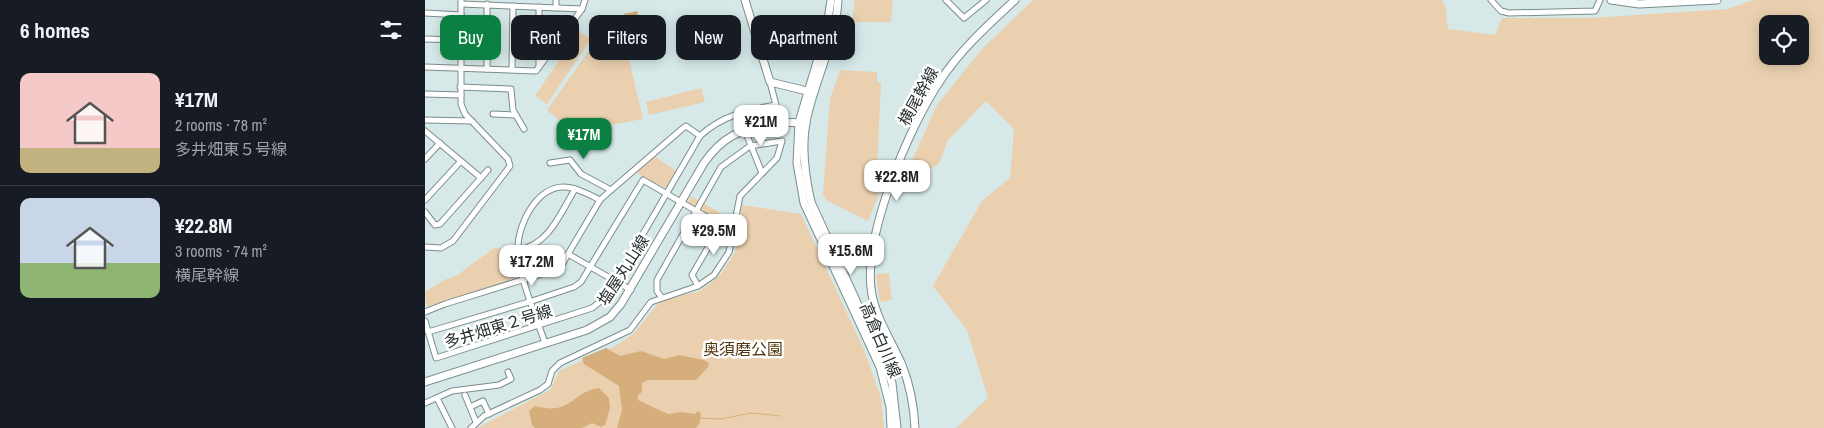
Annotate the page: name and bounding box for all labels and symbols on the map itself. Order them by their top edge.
street label: 横尾幹線 [893,63,943,129]
pin: ¥21M [731,104,791,147]
pin: ¥17M [554,118,614,160]
pin: ¥22.8M [856,160,938,202]
pin: ¥29.5M [673,214,755,256]
street label: 塩屋丸山線 [592,230,654,310]
pin: ¥15.6M [810,234,892,276]
pin: ¥17.2M [491,244,573,287]
street label: 多井畑東２号線 [441,299,555,353]
street label: 高倉白川線 [855,299,907,381]
park label: 奥須磨公園 [703,338,783,360]

